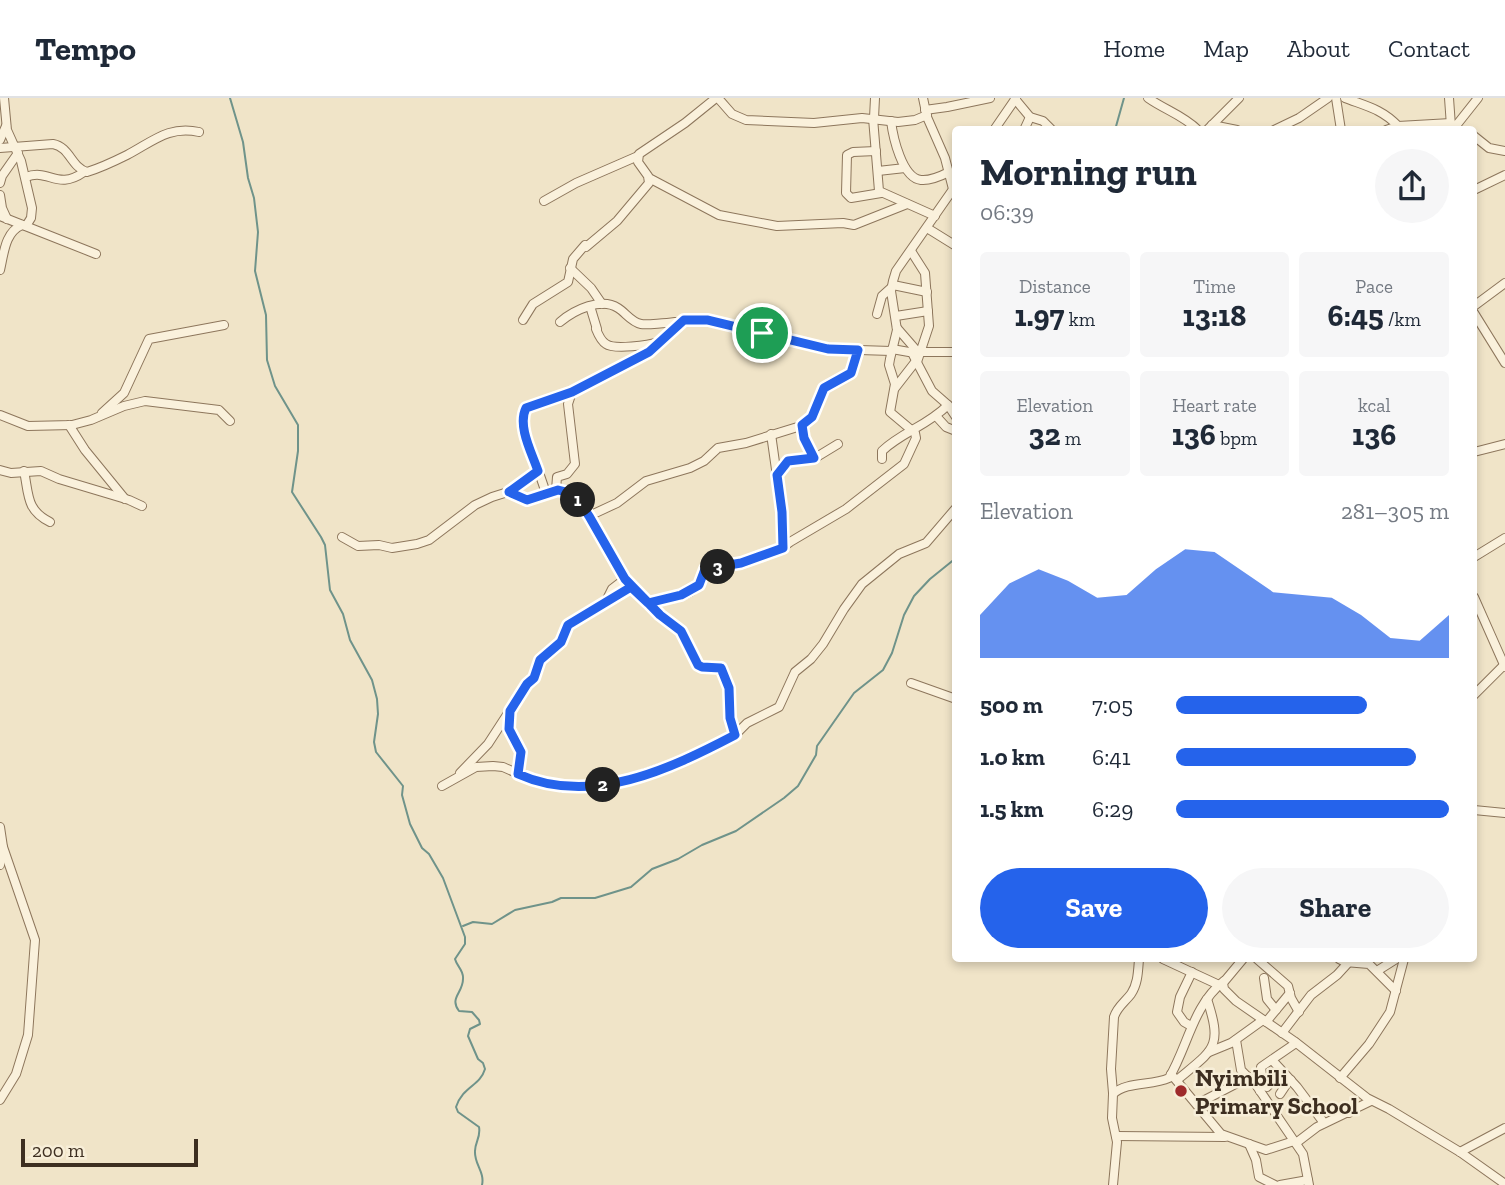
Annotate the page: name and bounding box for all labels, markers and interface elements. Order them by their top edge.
text: Tempo [35,29,136,68]
text: Home [1103,34,1165,63]
text: Map [1203,34,1249,63]
text: About [1287,34,1350,63]
text: Contact [1388,34,1470,63]
text: Morning run [980,149,1197,195]
button: share [1375,149,1449,223]
text: 06:39 [980,198,1034,226]
text: Distance [1019,275,1091,298]
text: Time [1193,275,1236,298]
text: Pace [1355,275,1393,298]
text: 1.97 [1015,298,1064,334]
text: 13:18 [1183,298,1246,334]
text: 6:45 [1328,298,1384,334]
pin [732,303,792,363]
text: km [1064,308,1095,331]
text: /km [1384,308,1421,331]
icon: arrive [743,314,781,352]
text: Elevation [1016,394,1093,417]
text: Heart rate [1172,394,1257,417]
text: kcal [1358,394,1390,417]
text: 32 [1028,417,1061,453]
text: 136 [1172,417,1216,453]
text: 136 [1352,417,1396,453]
text: m [1061,427,1081,450]
text: bpm [1216,427,1257,450]
pin: 1 [560,482,596,518]
text: 1 [574,488,581,511]
text: Elevation [980,497,1073,525]
text: 281–305 m [1341,497,1449,525]
pin: 3 [700,550,736,584]
text: 3 [712,555,723,578]
text: 500 m [980,691,1043,719]
text: 7:05 [1092,691,1133,719]
text: 1.0 km [980,743,1045,771]
text: 6:41 [1092,743,1131,771]
pin: 2 [586,768,620,802]
text: 2 [597,773,608,796]
text: 1.5 km [980,795,1044,823]
text: 6:29 [1092,795,1133,823]
button: Save [980,868,1208,948]
button: Share [1222,868,1449,948]
place label: Nyimbili Primary School [1195,1063,1358,1120]
marker: Nyimbili Primary School [1173,1083,1189,1099]
scale bar [21,1136,198,1168]
text: 200 m [32,1139,84,1162]

